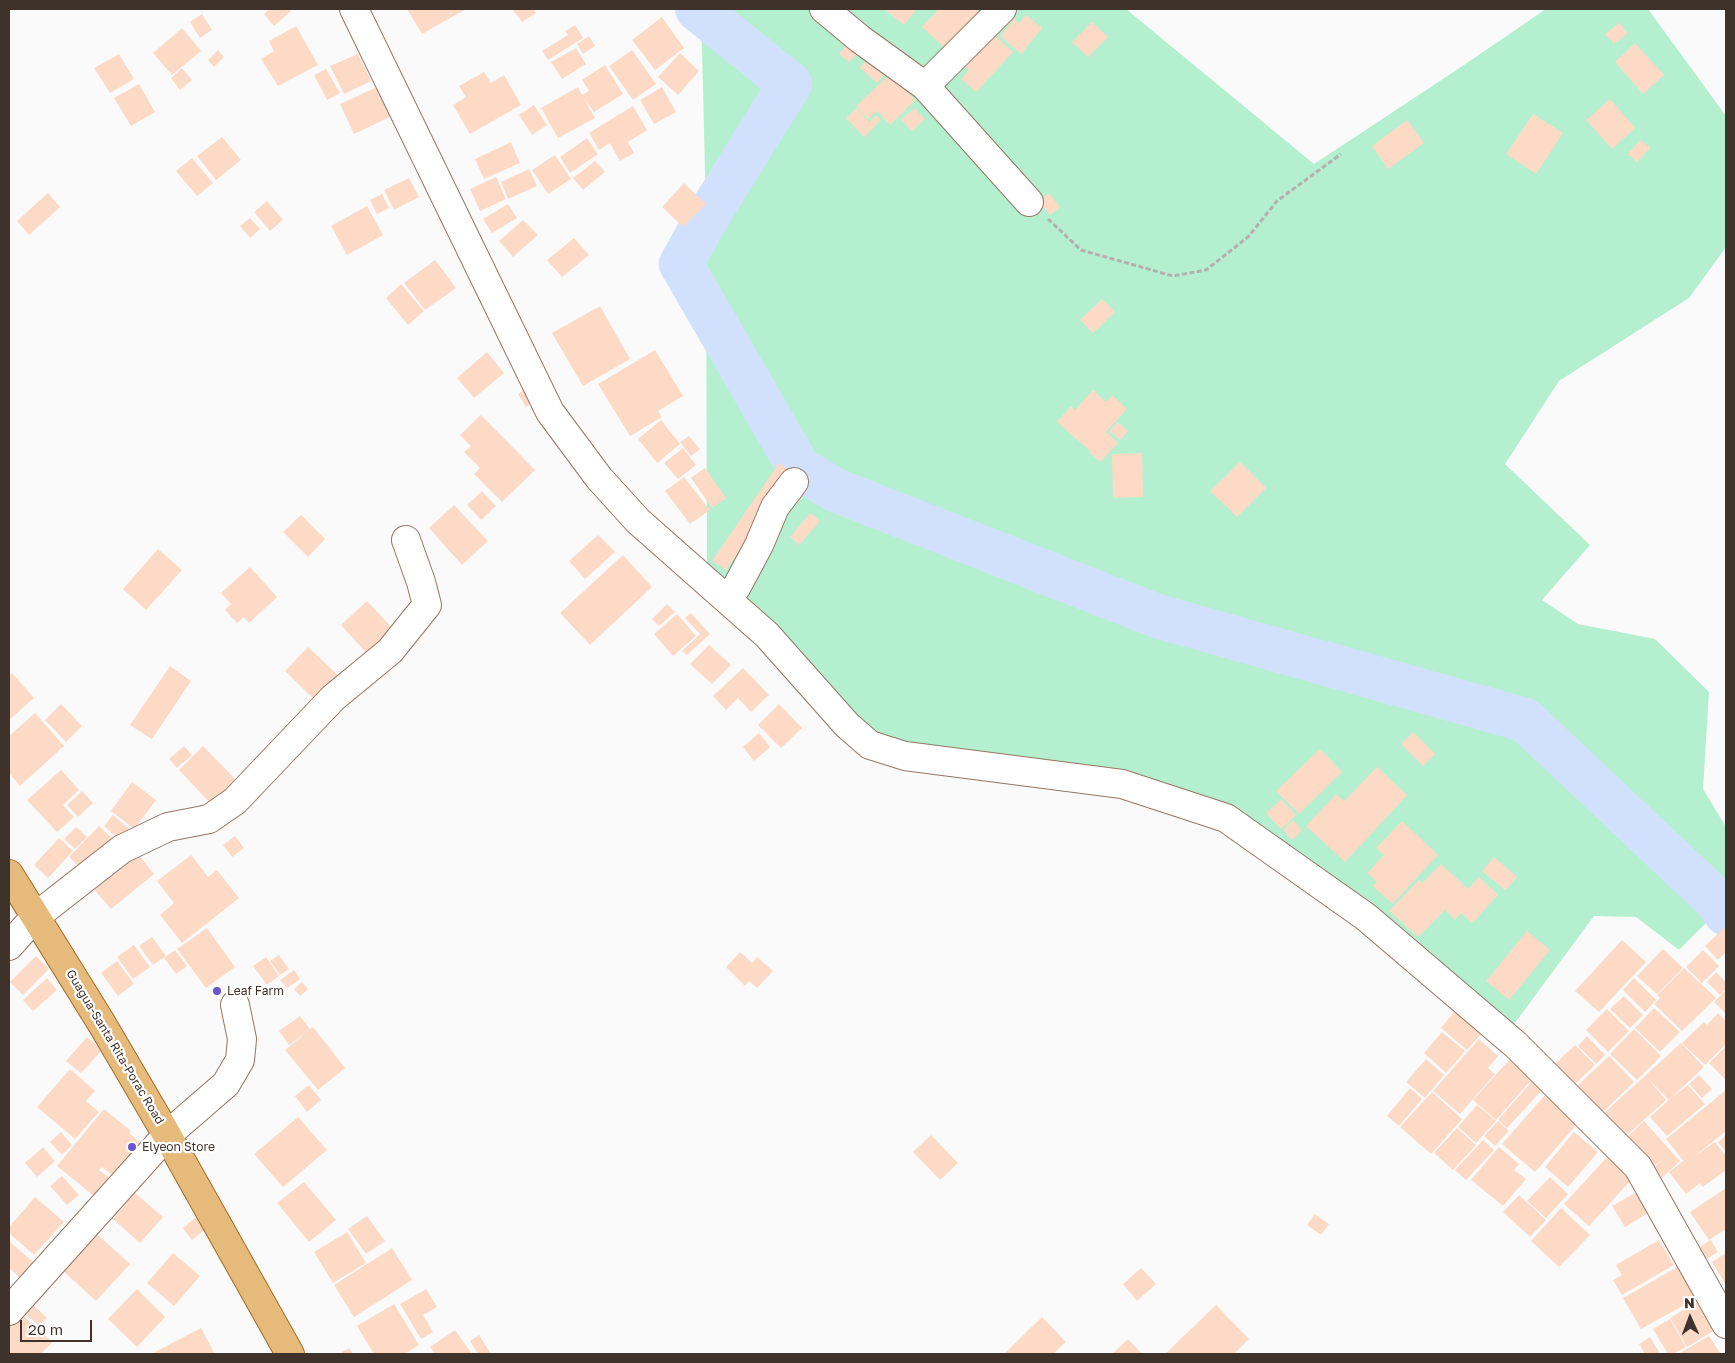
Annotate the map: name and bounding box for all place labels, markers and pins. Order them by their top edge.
place label: Leaf Farm [227,984,284,998]
marker: Leaf Farm [211,985,223,997]
place label: Elyeon Store [142,1140,215,1154]
marker: Elyeon Store [126,1141,138,1153]

